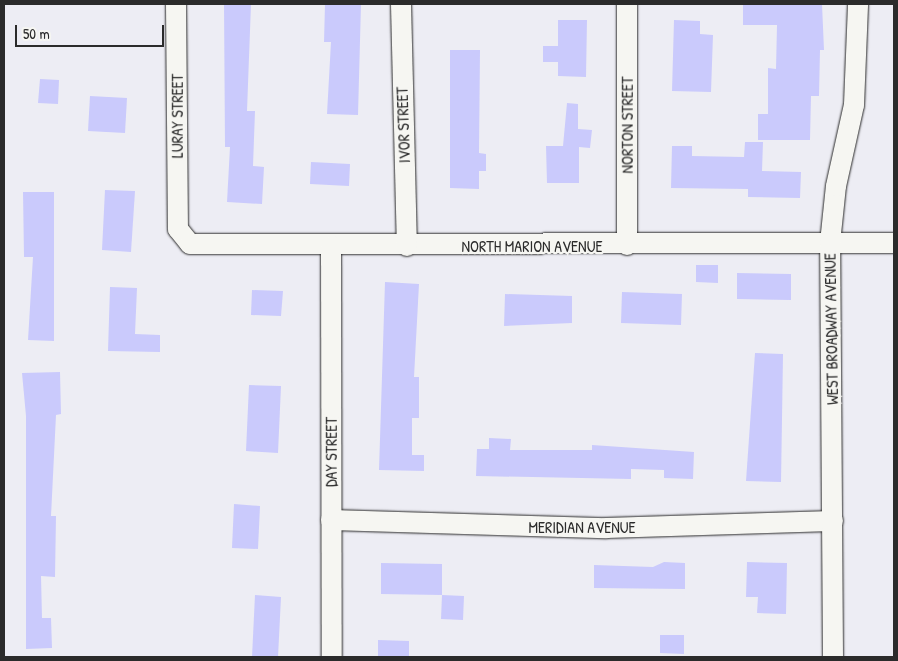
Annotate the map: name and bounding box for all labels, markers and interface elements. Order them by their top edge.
scale bar [18,15,166,47]
text: 50 m [23,23,50,44]
street label: LURAY STREET [167,74,187,158]
street label: NORTON STREET [617,77,637,173]
street label: IVOR STREET [392,87,414,163]
street label: NORTH MARION AVENUE [461,236,603,256]
street label: WEST BROADWAY AVENUE [820,253,842,405]
street label: DAY STREET [321,417,341,487]
street label: MERIDIAN AVENUE [528,517,636,537]

